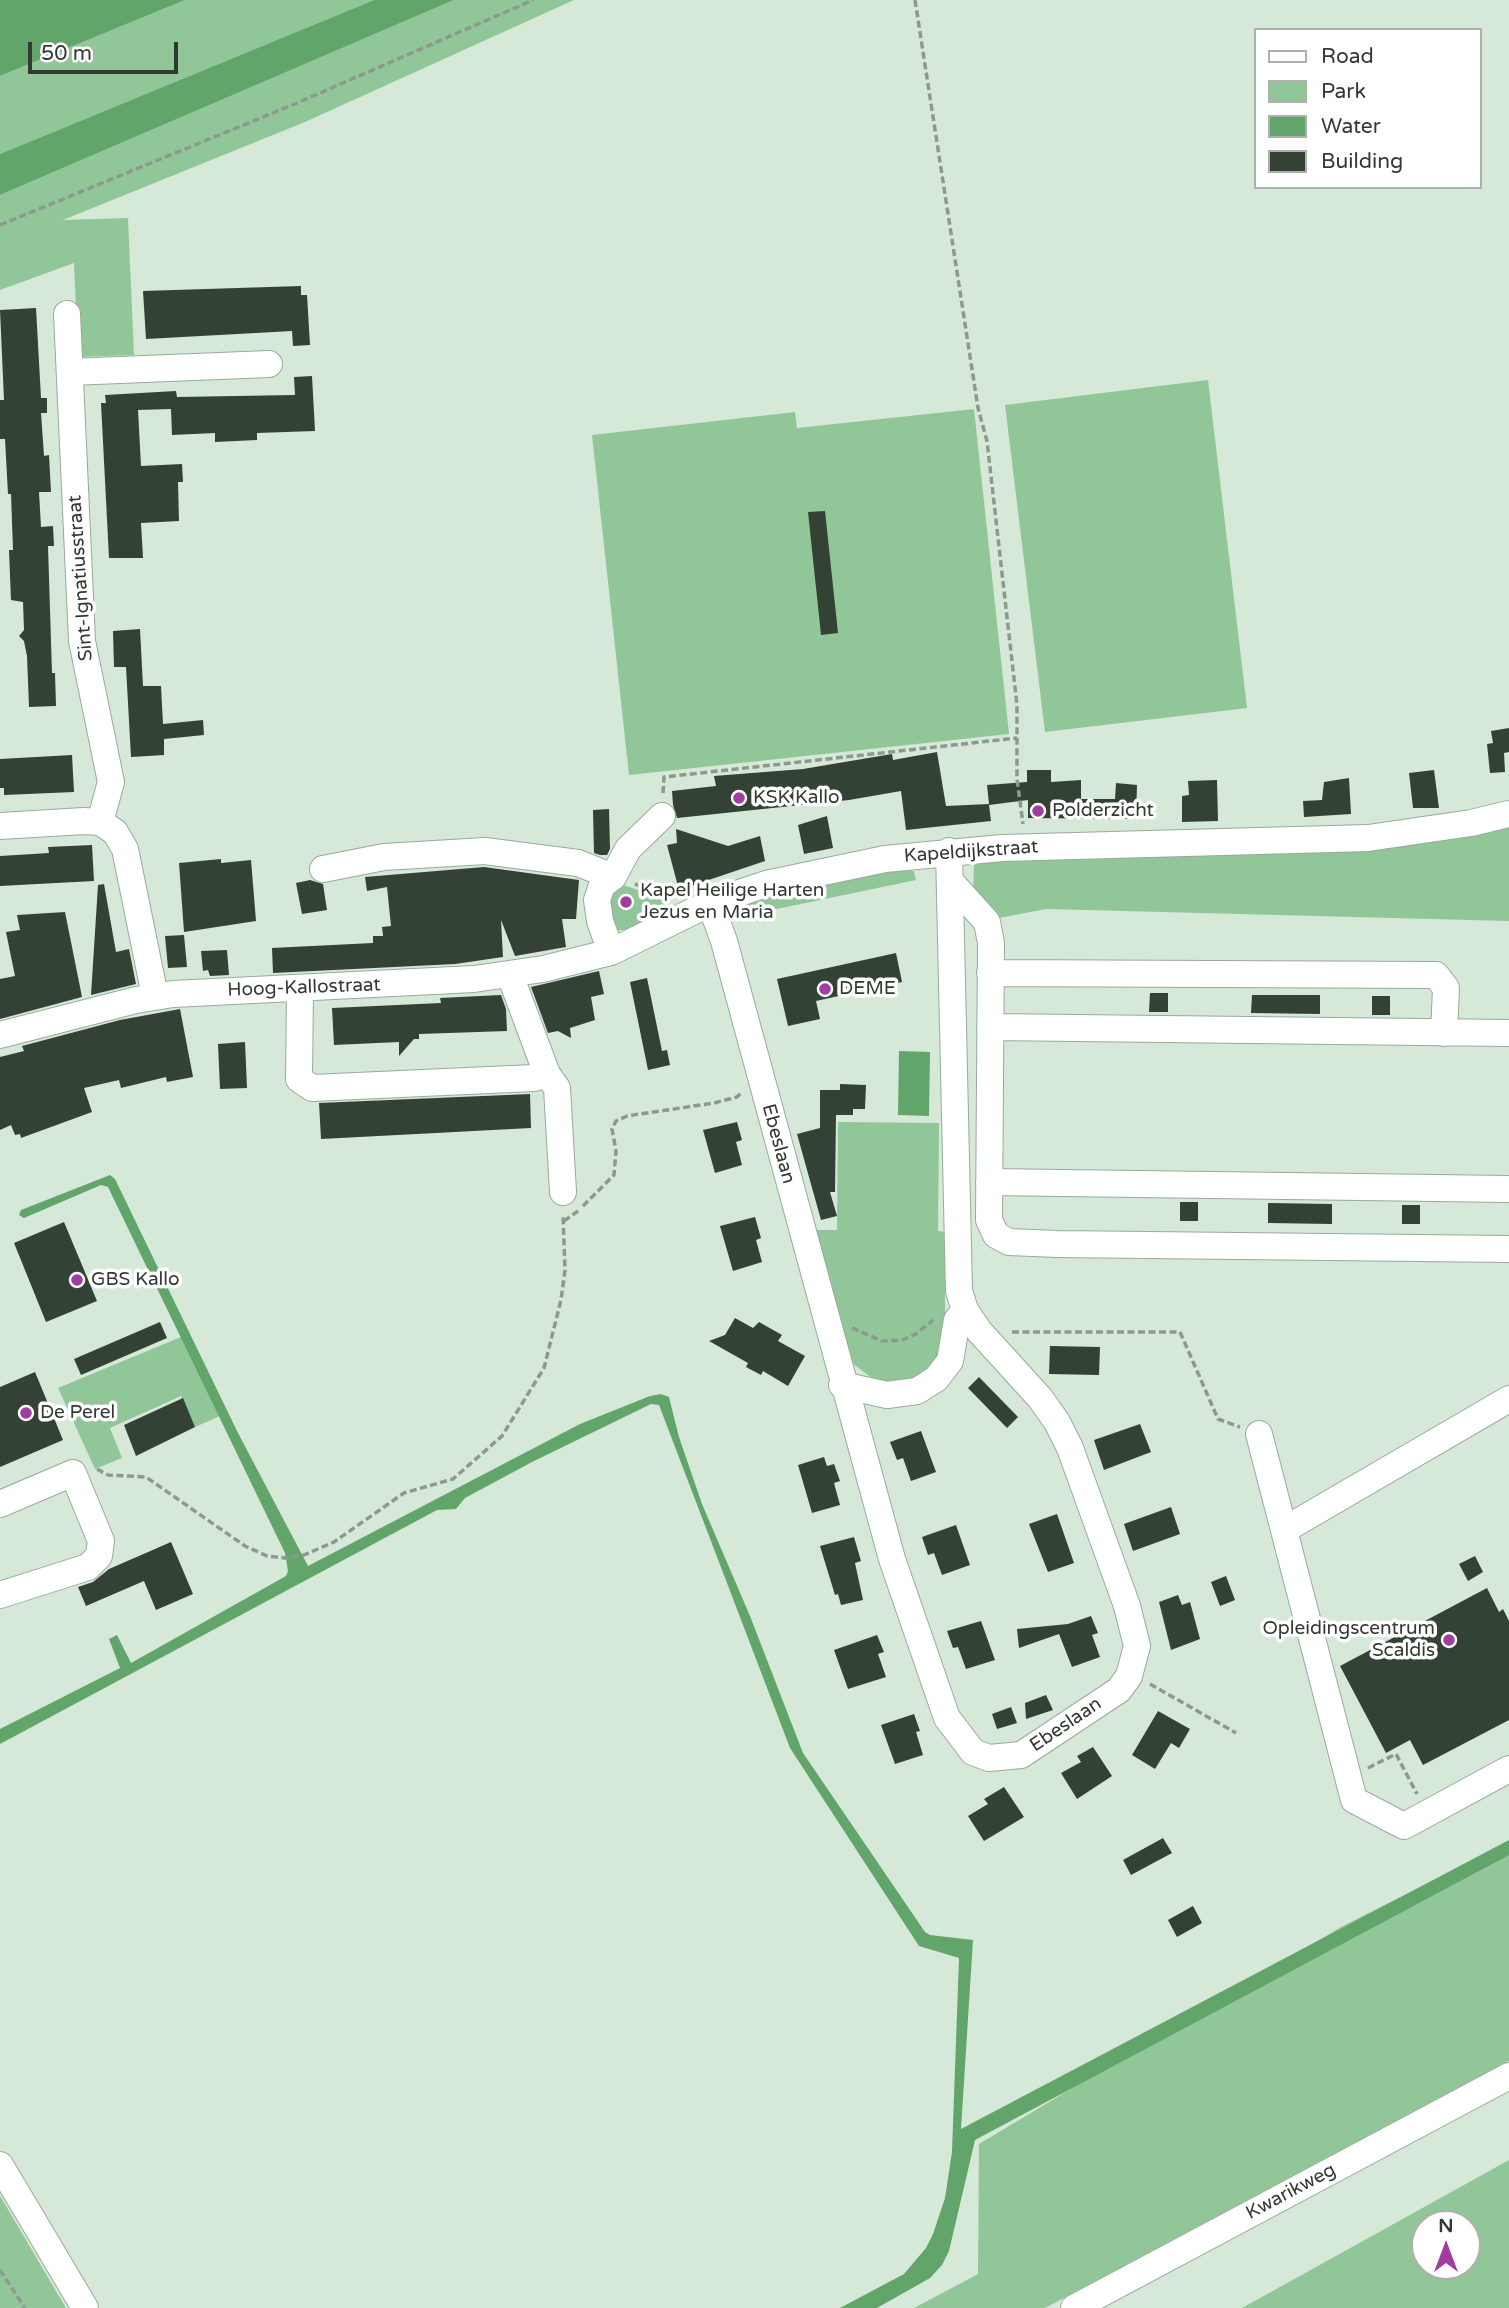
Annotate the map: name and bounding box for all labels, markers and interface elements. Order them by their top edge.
scale bar [32,28,182,72]
legend [1254,28,1481,189]
text: 50 m [41,41,92,66]
text: Road [1321,44,1374,69]
text: Park [1321,79,1366,104]
text: Water [1321,114,1381,139]
text: Building [1321,149,1403,174]
street label: Sint-Ignatiusstraat [64,494,98,662]
place label: KSK Kallo [753,787,840,809]
marker: KSK Kallo [731,790,747,806]
place label: Polderzicht [1052,800,1154,822]
marker: Polderzicht [1030,803,1046,819]
street label: Kapeldijkstraat [903,836,1039,868]
place label: Kapel Heilige Harten Jezus en Maria [640,880,824,924]
marker: Kapel Heilige Harten Jezus en Maria [618,894,634,910]
street label: Hoog-Kallostraat [227,974,381,1002]
place label: DEME [839,978,896,1000]
marker: DEME [817,981,833,997]
street label: Ebeslaan [756,1102,800,1186]
place label: GBS Kallo [91,1269,180,1291]
marker: GBS Kallo [69,1272,85,1288]
place label: De Perel [40,1402,115,1424]
marker: De Perel [18,1405,34,1421]
place label: Opleidingscentrum Scaldis [1262,1618,1435,1662]
marker: Opleidingscentrum Scaldis [1441,1632,1457,1648]
street label: Ebeslaan [1026,1693,1106,1757]
street label: Kwarikweg [1242,2159,1340,2225]
north arrow [1411,2210,1481,2280]
text: N [1438,2215,1454,2237]

